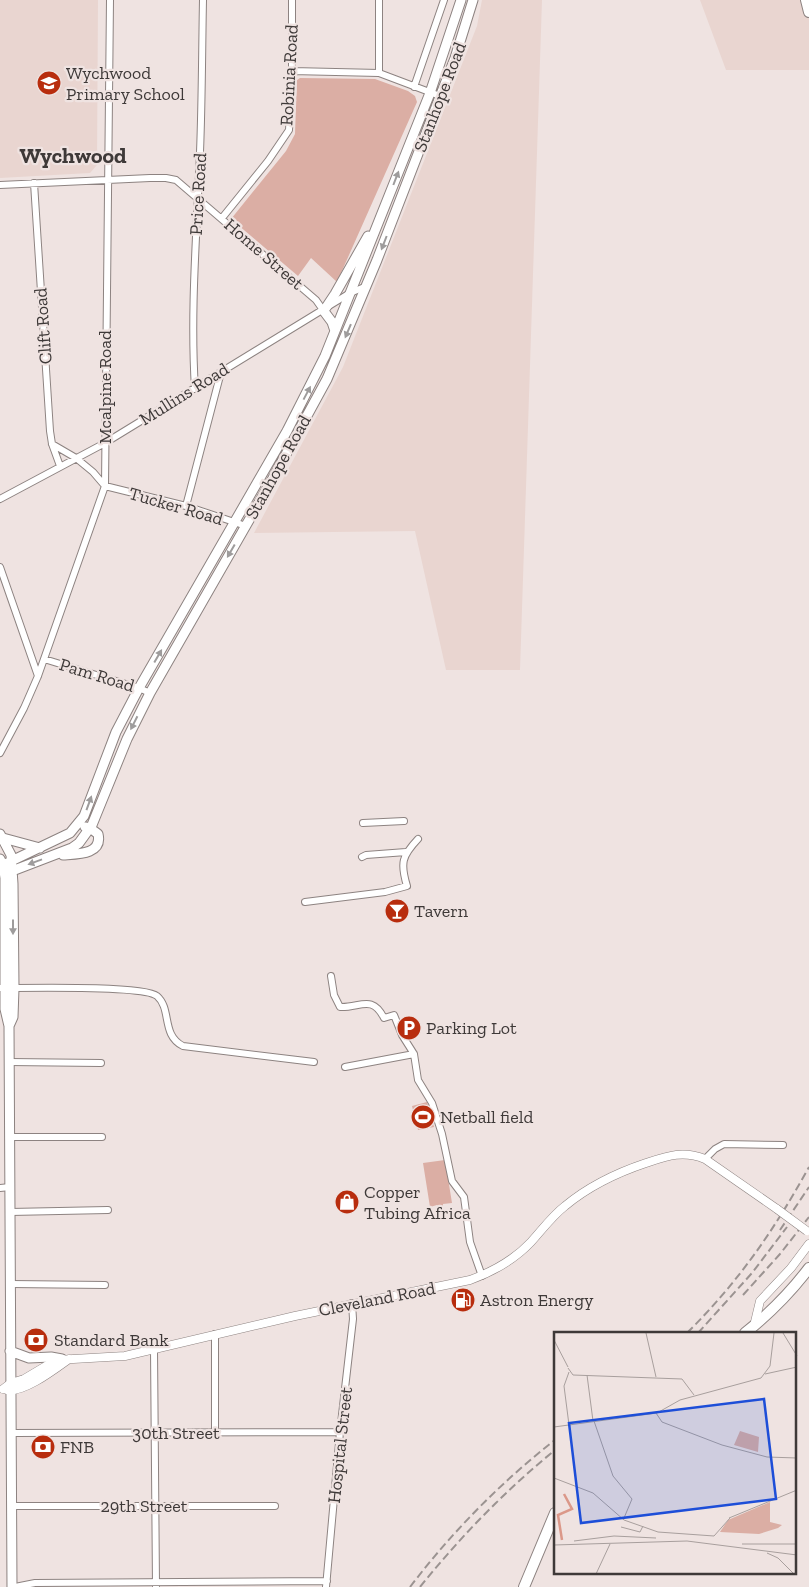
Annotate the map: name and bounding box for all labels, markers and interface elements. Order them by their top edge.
street label: Robinia Road [275,24,303,126]
street label: Stanhope Road [409,39,471,155]
place label: Wychwood Primary School [66,62,185,105]
school or university icon: Wychwood Primary School [36,70,62,96]
district label: Wychwood [20,142,127,169]
street label: Price Road [185,152,211,236]
one-way arrow [393,171,400,186]
street label: Home Street [220,214,308,295]
one-way arrow [379,235,387,250]
street label: Clift Road [29,287,57,365]
one-way arrow [343,323,351,338]
street label: Mcalpine Road [94,330,116,444]
street label: Mullins Road [135,358,233,430]
one-way arrow [303,386,311,400]
street label: Stanhope Road [240,411,316,523]
street label: Tucker Road [126,482,226,530]
one-way arrow [227,545,236,558]
one-way arrow [154,649,162,664]
street label: Pam Road [57,653,137,697]
one-way arrow [130,716,138,731]
one-way arrow [85,795,93,810]
one-way arrow [28,859,43,866]
bar icon: Tavern [384,898,410,924]
place label: Tavern [414,900,469,922]
one-way arrow [9,919,17,935]
parking icon: Parking Lot [396,1015,422,1041]
place label: Parking Lot [426,1017,517,1039]
sports icon: Netball field [410,1104,436,1130]
place label: Netball field [440,1106,533,1128]
place label: Copper Tubing Africa [364,1181,471,1224]
shop icon: Copper Tubing Africa [334,1189,360,1215]
street label: Cleveland Road [317,1277,437,1321]
fuel station icon: Astron Energy [450,1287,476,1313]
place label: Astron Energy [480,1289,594,1311]
bank icon: Standard Bank [23,1327,49,1353]
place label: Standard Bank [54,1329,169,1351]
inset map [554,1332,796,1574]
street label: Hospital Street [323,1385,357,1504]
street label: 30th Street [132,1422,220,1444]
bank icon: FNB [30,1434,56,1460]
place label: FNB [60,1436,94,1458]
street label: 29th Street [101,1495,188,1517]

